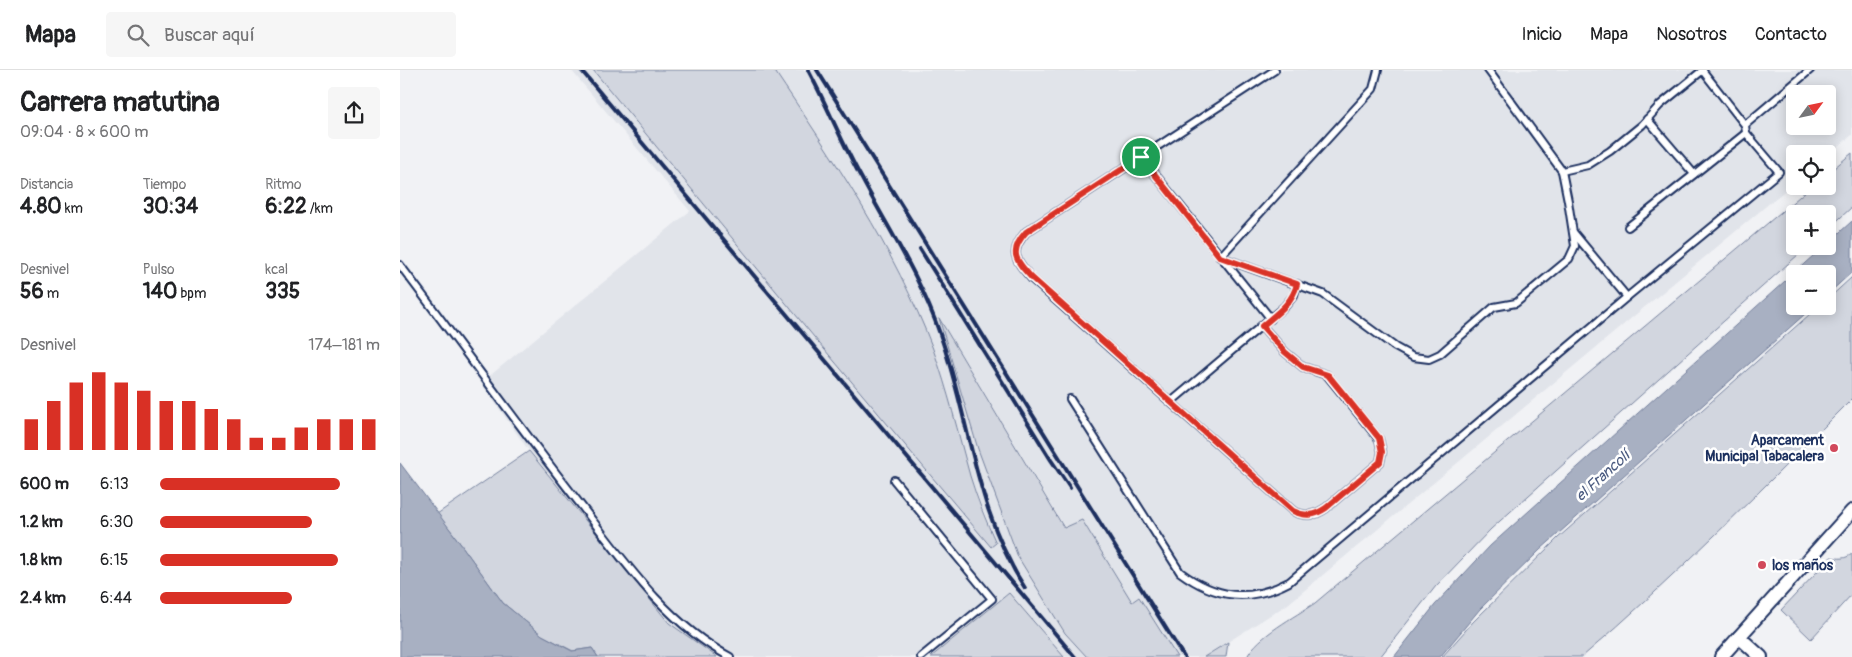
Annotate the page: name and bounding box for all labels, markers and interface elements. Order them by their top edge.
search box [106,12,456,57]
text: Mapa [25,20,76,49]
icon: search [124,21,152,49]
text: Buscar aquí [164,23,255,47]
text: Inicio [1521,23,1562,46]
text: Mapa [1590,23,1628,46]
text: Nosotros [1656,23,1727,46]
text: Contacto [1755,23,1827,46]
text: Carrera matutina [20,85,220,120]
north arrow [1786,85,1836,135]
map controls [1786,85,1836,315]
button: share [328,87,380,139]
text: 09:04 · 8 × 600 m [20,122,148,142]
pin [1120,136,1162,178]
icon: arrive [1127,143,1155,171]
button: locate [1786,145,1836,195]
text: Distancia [20,176,73,193]
text: Tiempo [143,176,186,193]
text: Ritmo [265,176,302,193]
text: 4.80 [20,193,62,220]
text: 30:34 [143,193,198,220]
text: 6:22 [265,193,307,220]
text: km [62,200,83,217]
text: /km [307,200,333,217]
button: + [1786,205,1836,255]
text: Desnivel [20,261,69,278]
text: Pulso [143,261,175,278]
text: kcal [265,261,288,278]
button: − [1786,265,1836,315]
text: 56 [20,278,44,305]
text: 140 [143,278,177,305]
text: 335 [265,278,300,305]
text: m [44,285,59,302]
text: bpm [177,285,206,302]
text: Desnivel [20,335,76,355]
text: 174–181 m [308,335,380,355]
place label: Aparcament Municipal Tabacalera [1705,432,1824,465]
marker: Aparcament Municipal Tabacalera [1828,442,1840,454]
water label: el Francolí [1572,445,1636,506]
text: 600 m [20,474,69,494]
text: 6:13 [100,474,129,494]
text: 1.2 km [20,512,63,532]
text: 6:30 [100,512,133,532]
text: 1.8 km [20,550,62,570]
text: 6:15 [100,550,129,570]
place label: los maños [1772,557,1834,574]
marker: los maños [1756,559,1768,571]
text: 2.4 km [20,588,66,608]
text: 6:44 [100,588,132,608]

